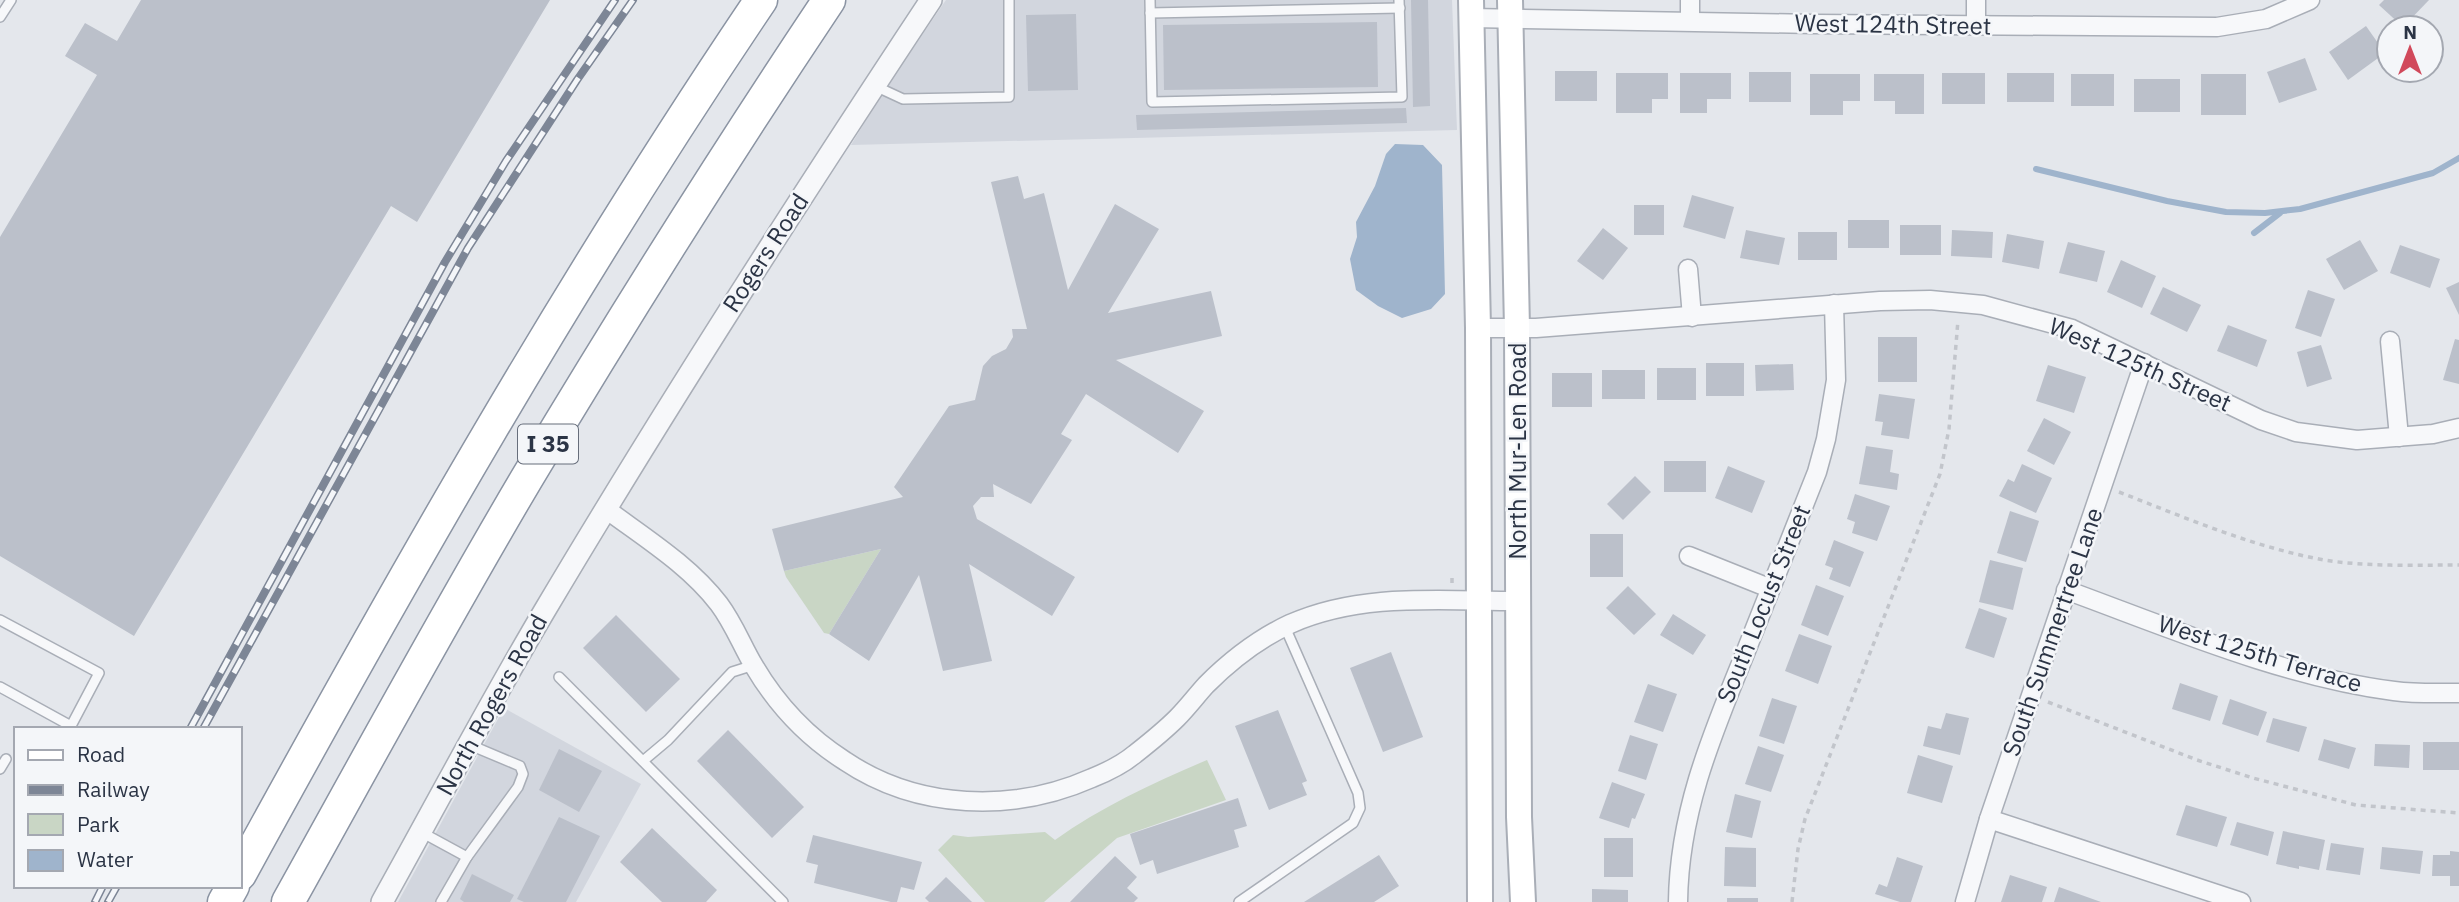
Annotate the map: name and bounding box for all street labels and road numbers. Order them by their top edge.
street label: West 124th Street [1794,6,1992,42]
street label: Rogers Road [715,187,815,318]
street label: West 125th Street [2044,309,2237,419]
street label: North Mur-Len Road [1501,342,1533,560]
road number: I 35 [518,424,578,464]
street label: South Locust Street [1709,500,1817,707]
street label: South Summertree Lane [1994,503,2110,760]
street label: West 125th Terrace [2154,607,2366,699]
street label: North Rogers Road [428,608,554,801]

